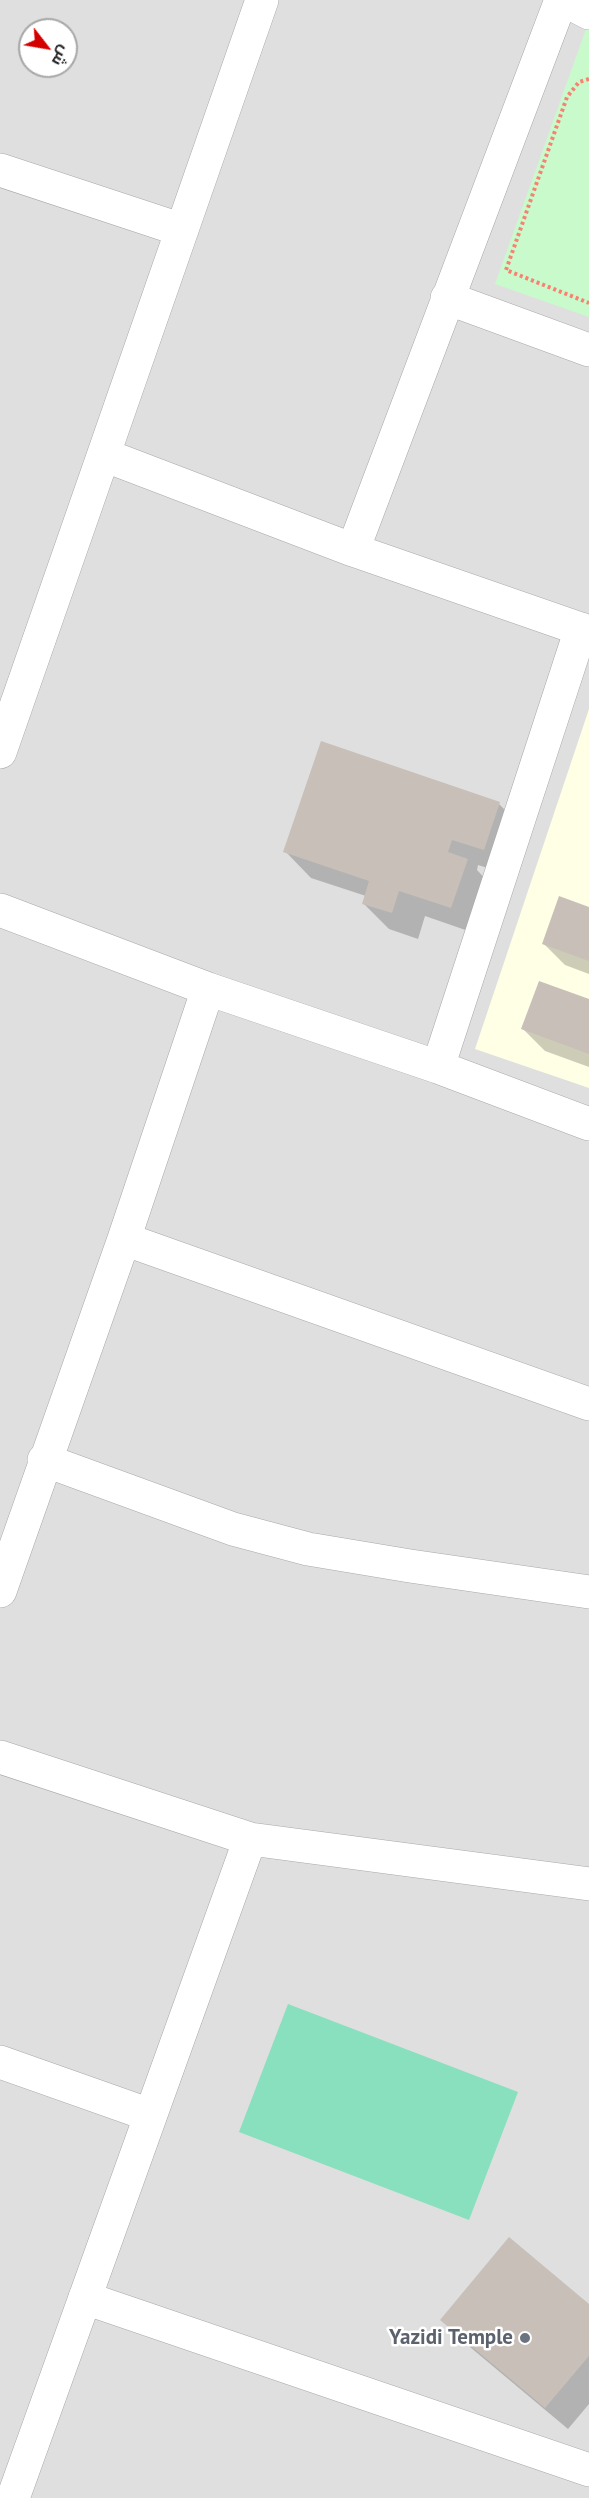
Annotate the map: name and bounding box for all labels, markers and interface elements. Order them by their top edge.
north arrow [18,18,78,78]
text: ش [48,42,76,70]
place label: Yazidi Temple [389,2325,513,2351]
marker: Yazidi Temple [518,2331,532,2345]

